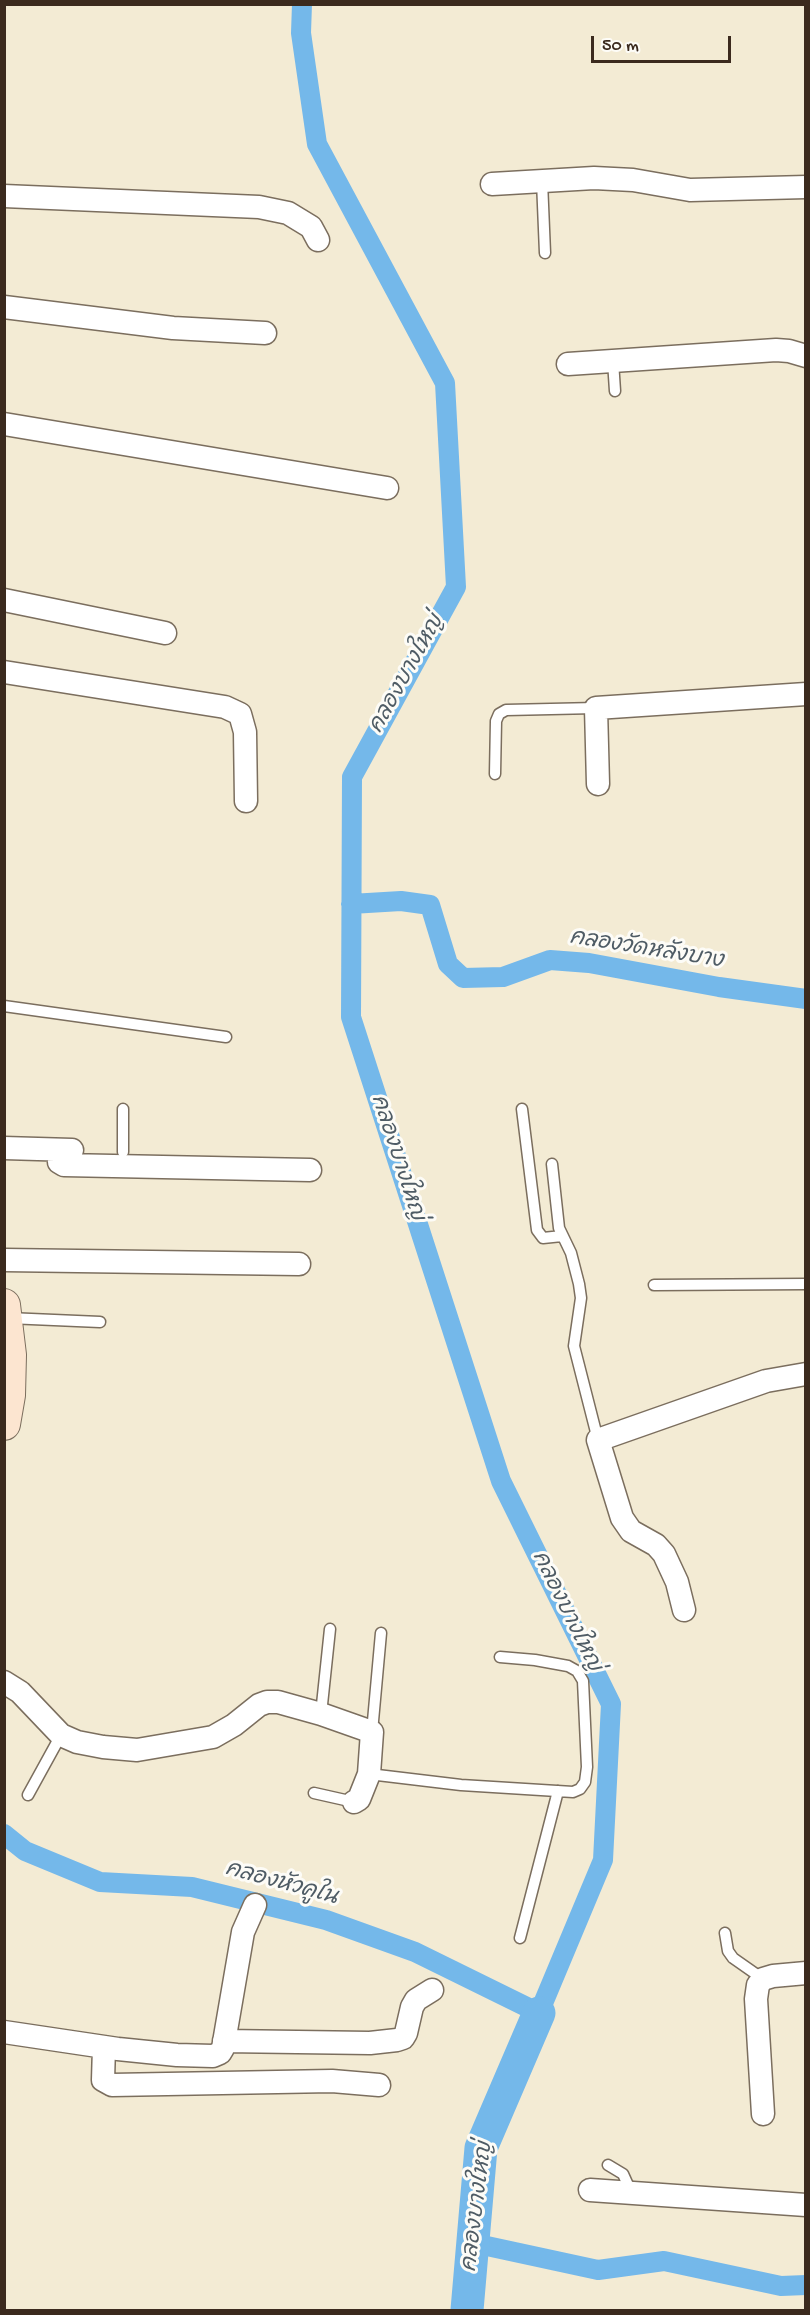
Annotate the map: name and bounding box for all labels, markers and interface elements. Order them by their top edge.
scale bar [594,24,734,62]
text: 50 m [602,36,639,57]
water label: คลองบางใหญ่ [365,611,451,739]
water label: คลองวัดหลังบาง [567,926,725,976]
water label: คลองบางใหญ่ [363,1092,429,1224]
water label: คลองบางใหญ่ [525,1548,605,1676]
water label: คลองหัวคูใน [222,1857,340,1913]
water label: คลองบางใหญ่ [458,2141,500,2273]

